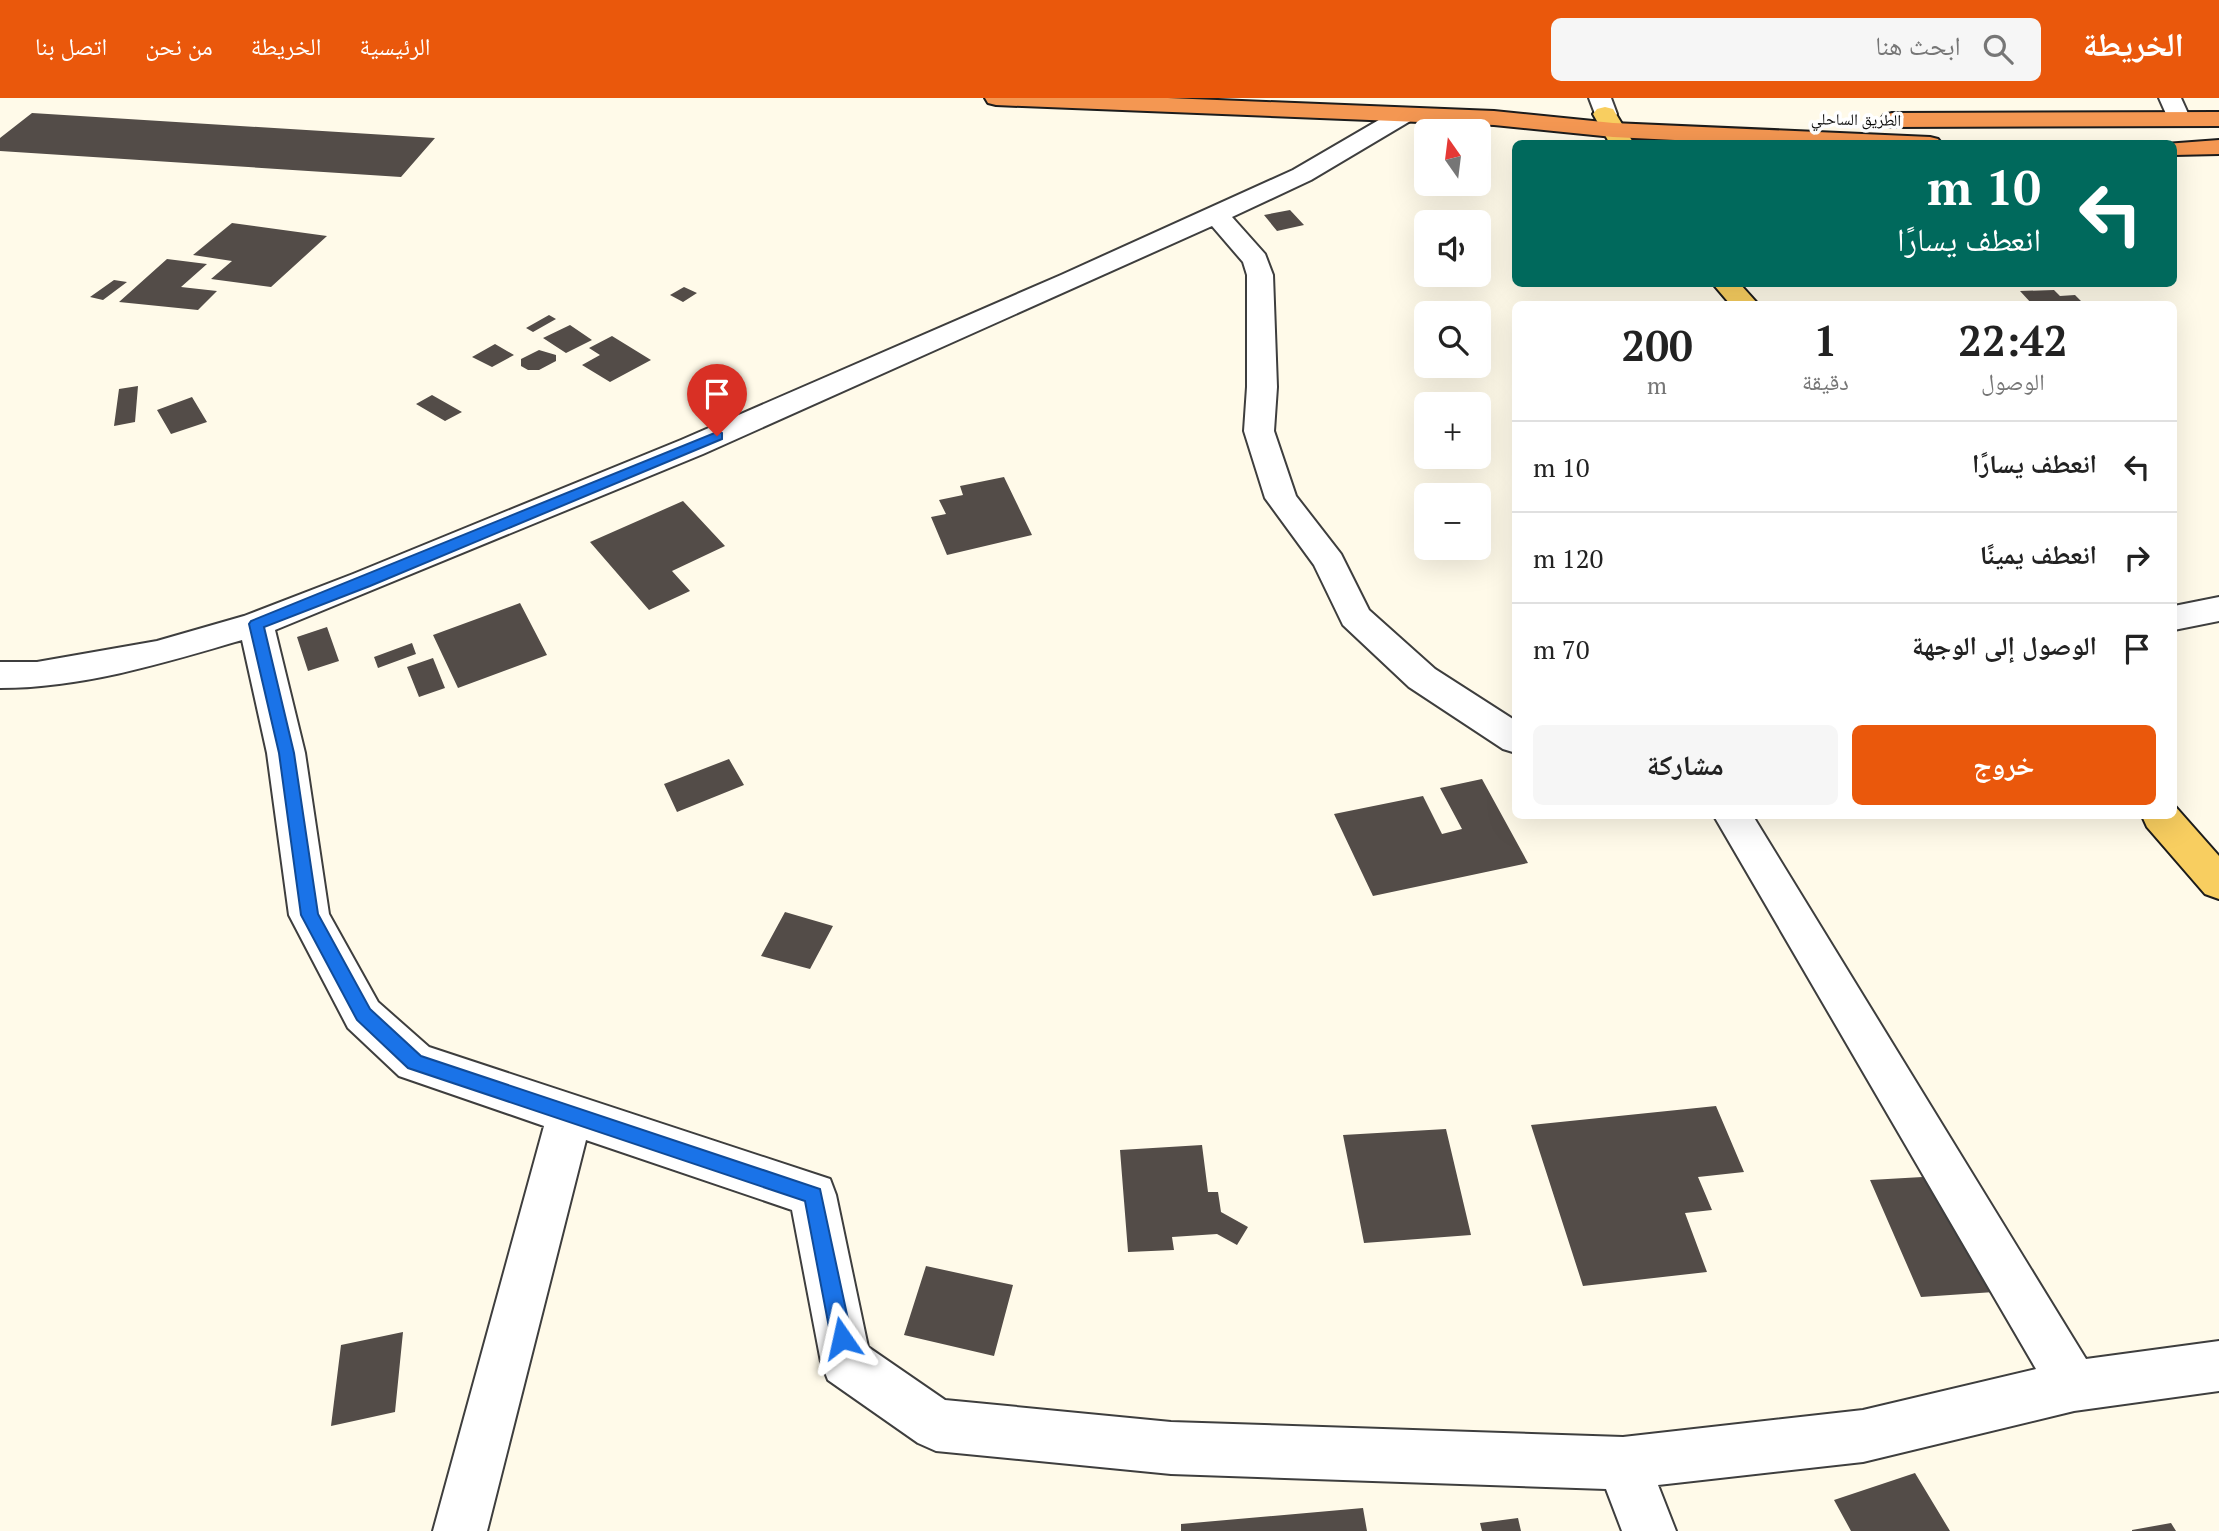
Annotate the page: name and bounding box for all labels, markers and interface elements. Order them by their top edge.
search box [1551,18,2041,81]
text: الخريطة [2083,22,2184,65]
text: ابحث هنا [1875,28,1961,62]
text: اتصل بنا [35,30,107,62]
text: من نحن [145,30,213,62]
text: الخريطة [251,30,321,62]
text: الرئيسية [359,30,431,62]
icon: search [1979,30,2017,68]
street label: الطريق الساحلي [1811,107,1901,133]
north arrow [1414,119,1491,196]
map controls [1414,119,1491,560]
text: 10 m [1927,154,2041,219]
icon: left [2065,168,2156,259]
button: sound [1414,210,1491,287]
text: انعطف يسارًا [1897,218,2041,260]
button: search [1414,301,1491,378]
text: 1 [1814,312,1837,368]
text: 22:42 [1958,312,2068,368]
text: 200 [1621,317,1693,373]
pin [687,364,747,436]
text: دقيقة [1802,366,1849,397]
text: الوصول [1981,366,2045,397]
text: m [1647,370,1667,401]
icon: arrive [698,375,736,413]
button: + [1414,392,1491,469]
text: انعطف يسارًا [1972,446,2097,480]
icon: left [2118,448,2156,486]
text: 10 m [1533,450,1590,484]
button: − [1414,483,1491,560]
text: انعطف يمينًا [1980,537,2097,571]
icon: right [2118,539,2156,577]
text: 120 m [1533,541,1603,575]
text: الوصول إلى الوجهة [1912,628,2097,662]
icon: arrive [2118,630,2156,668]
text: 70 m [1533,632,1590,666]
button: مشاركة [1533,725,1838,805]
button: خروج [1852,725,2156,805]
position arrow [805,1301,879,1375]

